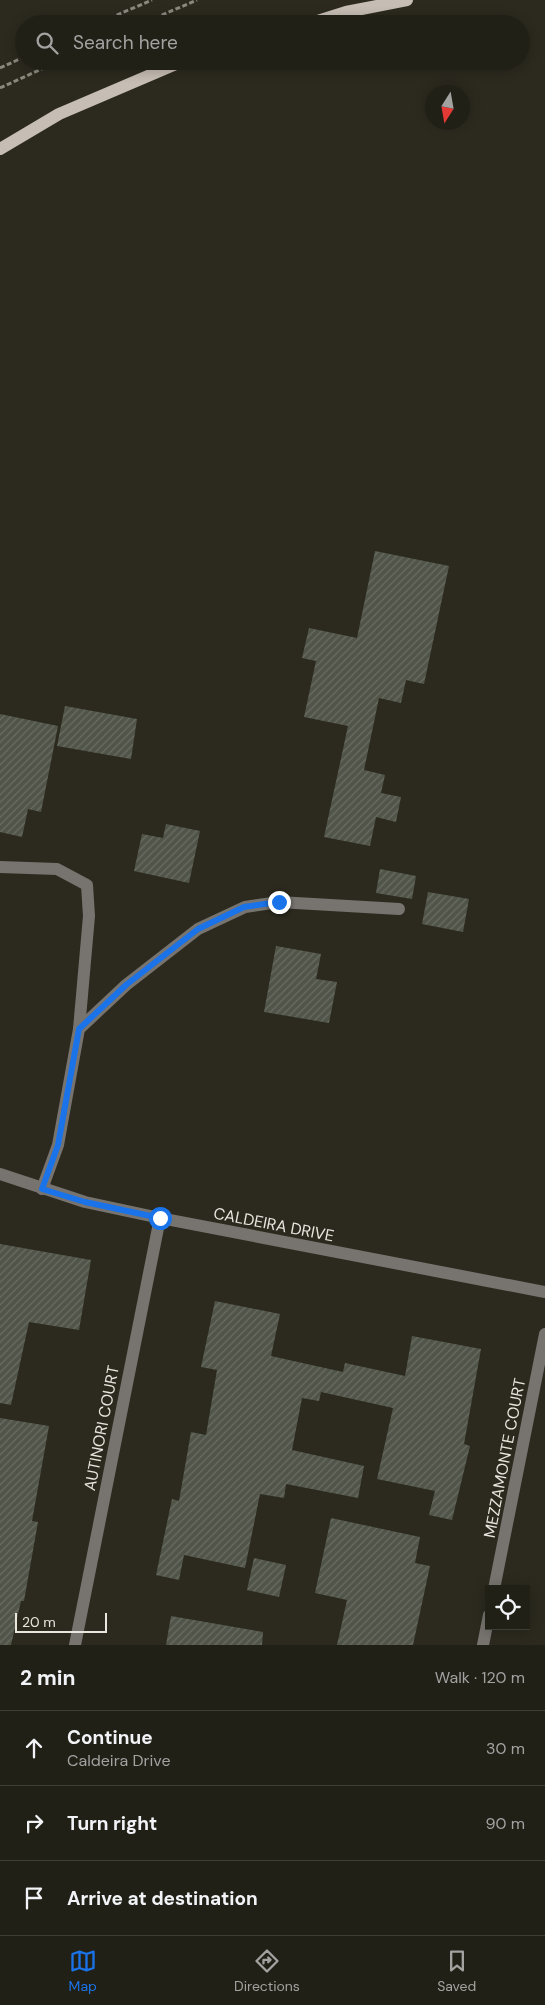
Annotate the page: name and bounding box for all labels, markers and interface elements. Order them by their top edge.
search box [15,15,530,70]
icon: search [33,29,61,57]
text: Search here [73,30,178,55]
north arrow [425,85,470,130]
route end [268,891,291,914]
street label: CALDEIRA DRIVE [212,1203,336,1246]
route start [149,1207,172,1230]
street label: AUTINORI COURT [79,1364,124,1492]
street label: MEZZAMONTE COURT [479,1376,530,1540]
map controls [485,1585,530,1630]
button: locate [485,1585,530,1630]
scale bar [15,1610,108,1633]
text: 20 m [22,1613,56,1631]
text: 2 min [20,1664,76,1692]
text: Walk · 120 m [435,1667,525,1688]
text: Continue [67,1725,153,1750]
icon: ahead [20,1734,48,1762]
text: 30 m [486,1738,525,1759]
text: Caldeira Drive [67,1750,170,1771]
icon: right [20,1809,48,1837]
text: Turn right [67,1811,157,1836]
text: 90 m [485,1813,525,1834]
icon: arrive [20,1884,48,1912]
text: Arrive at destination [67,1886,258,1911]
tab: Map [69,1947,97,1995]
tab: Directions [234,1947,300,1995]
tab: Saved [437,1947,476,1995]

